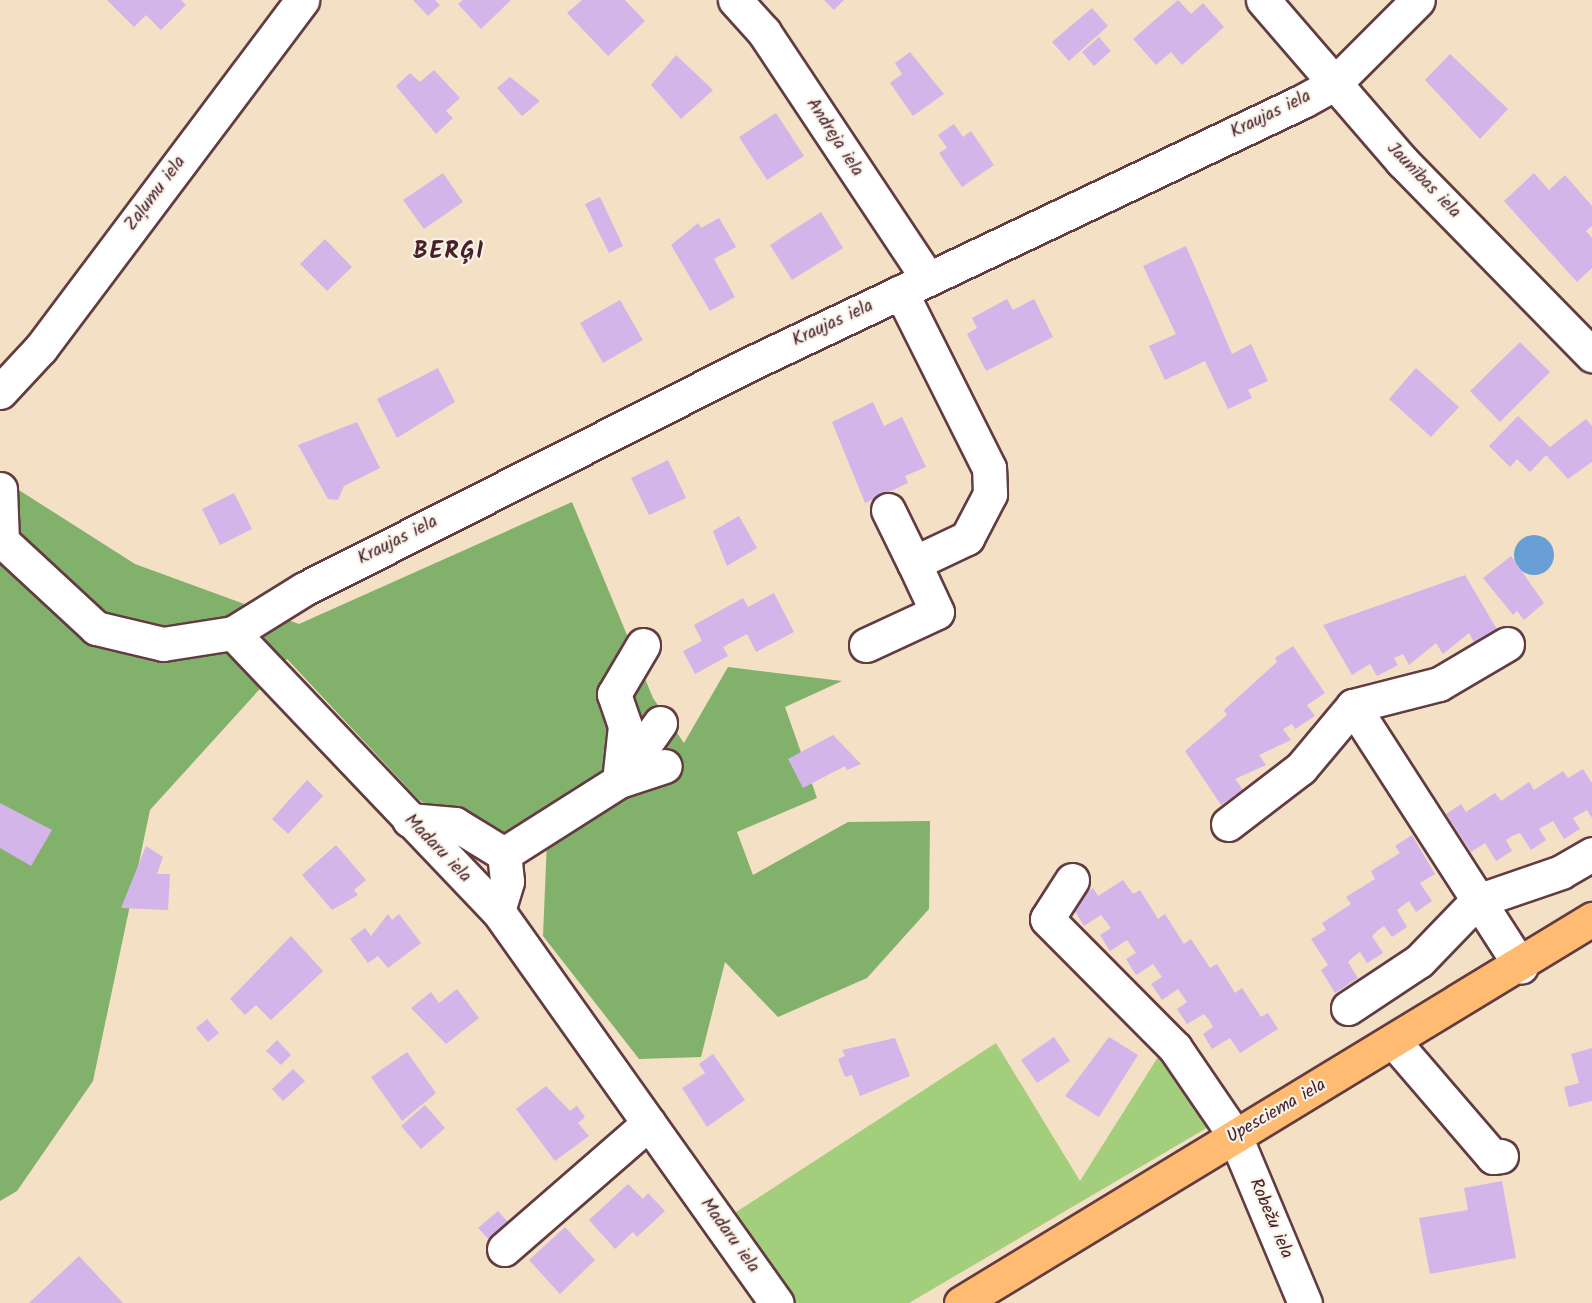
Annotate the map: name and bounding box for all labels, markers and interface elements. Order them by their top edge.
street label: Kraujas iela [1227,86,1315,144]
street label: Andreja iela [801,95,867,181]
street label: Jaunības iela [1381,138,1465,224]
street label: Zaļumu iela [121,152,191,236]
district label: BERĢI [413,238,485,266]
street label: Kraujas iela [789,296,877,352]
street label: Kraujas iela [354,512,442,570]
street label: Madaru iela [399,810,475,888]
street label: Upesciema iela [1224,1075,1330,1149]
street label: Robežu iela [1243,1176,1297,1262]
street label: Madaru iela [695,1194,763,1278]

